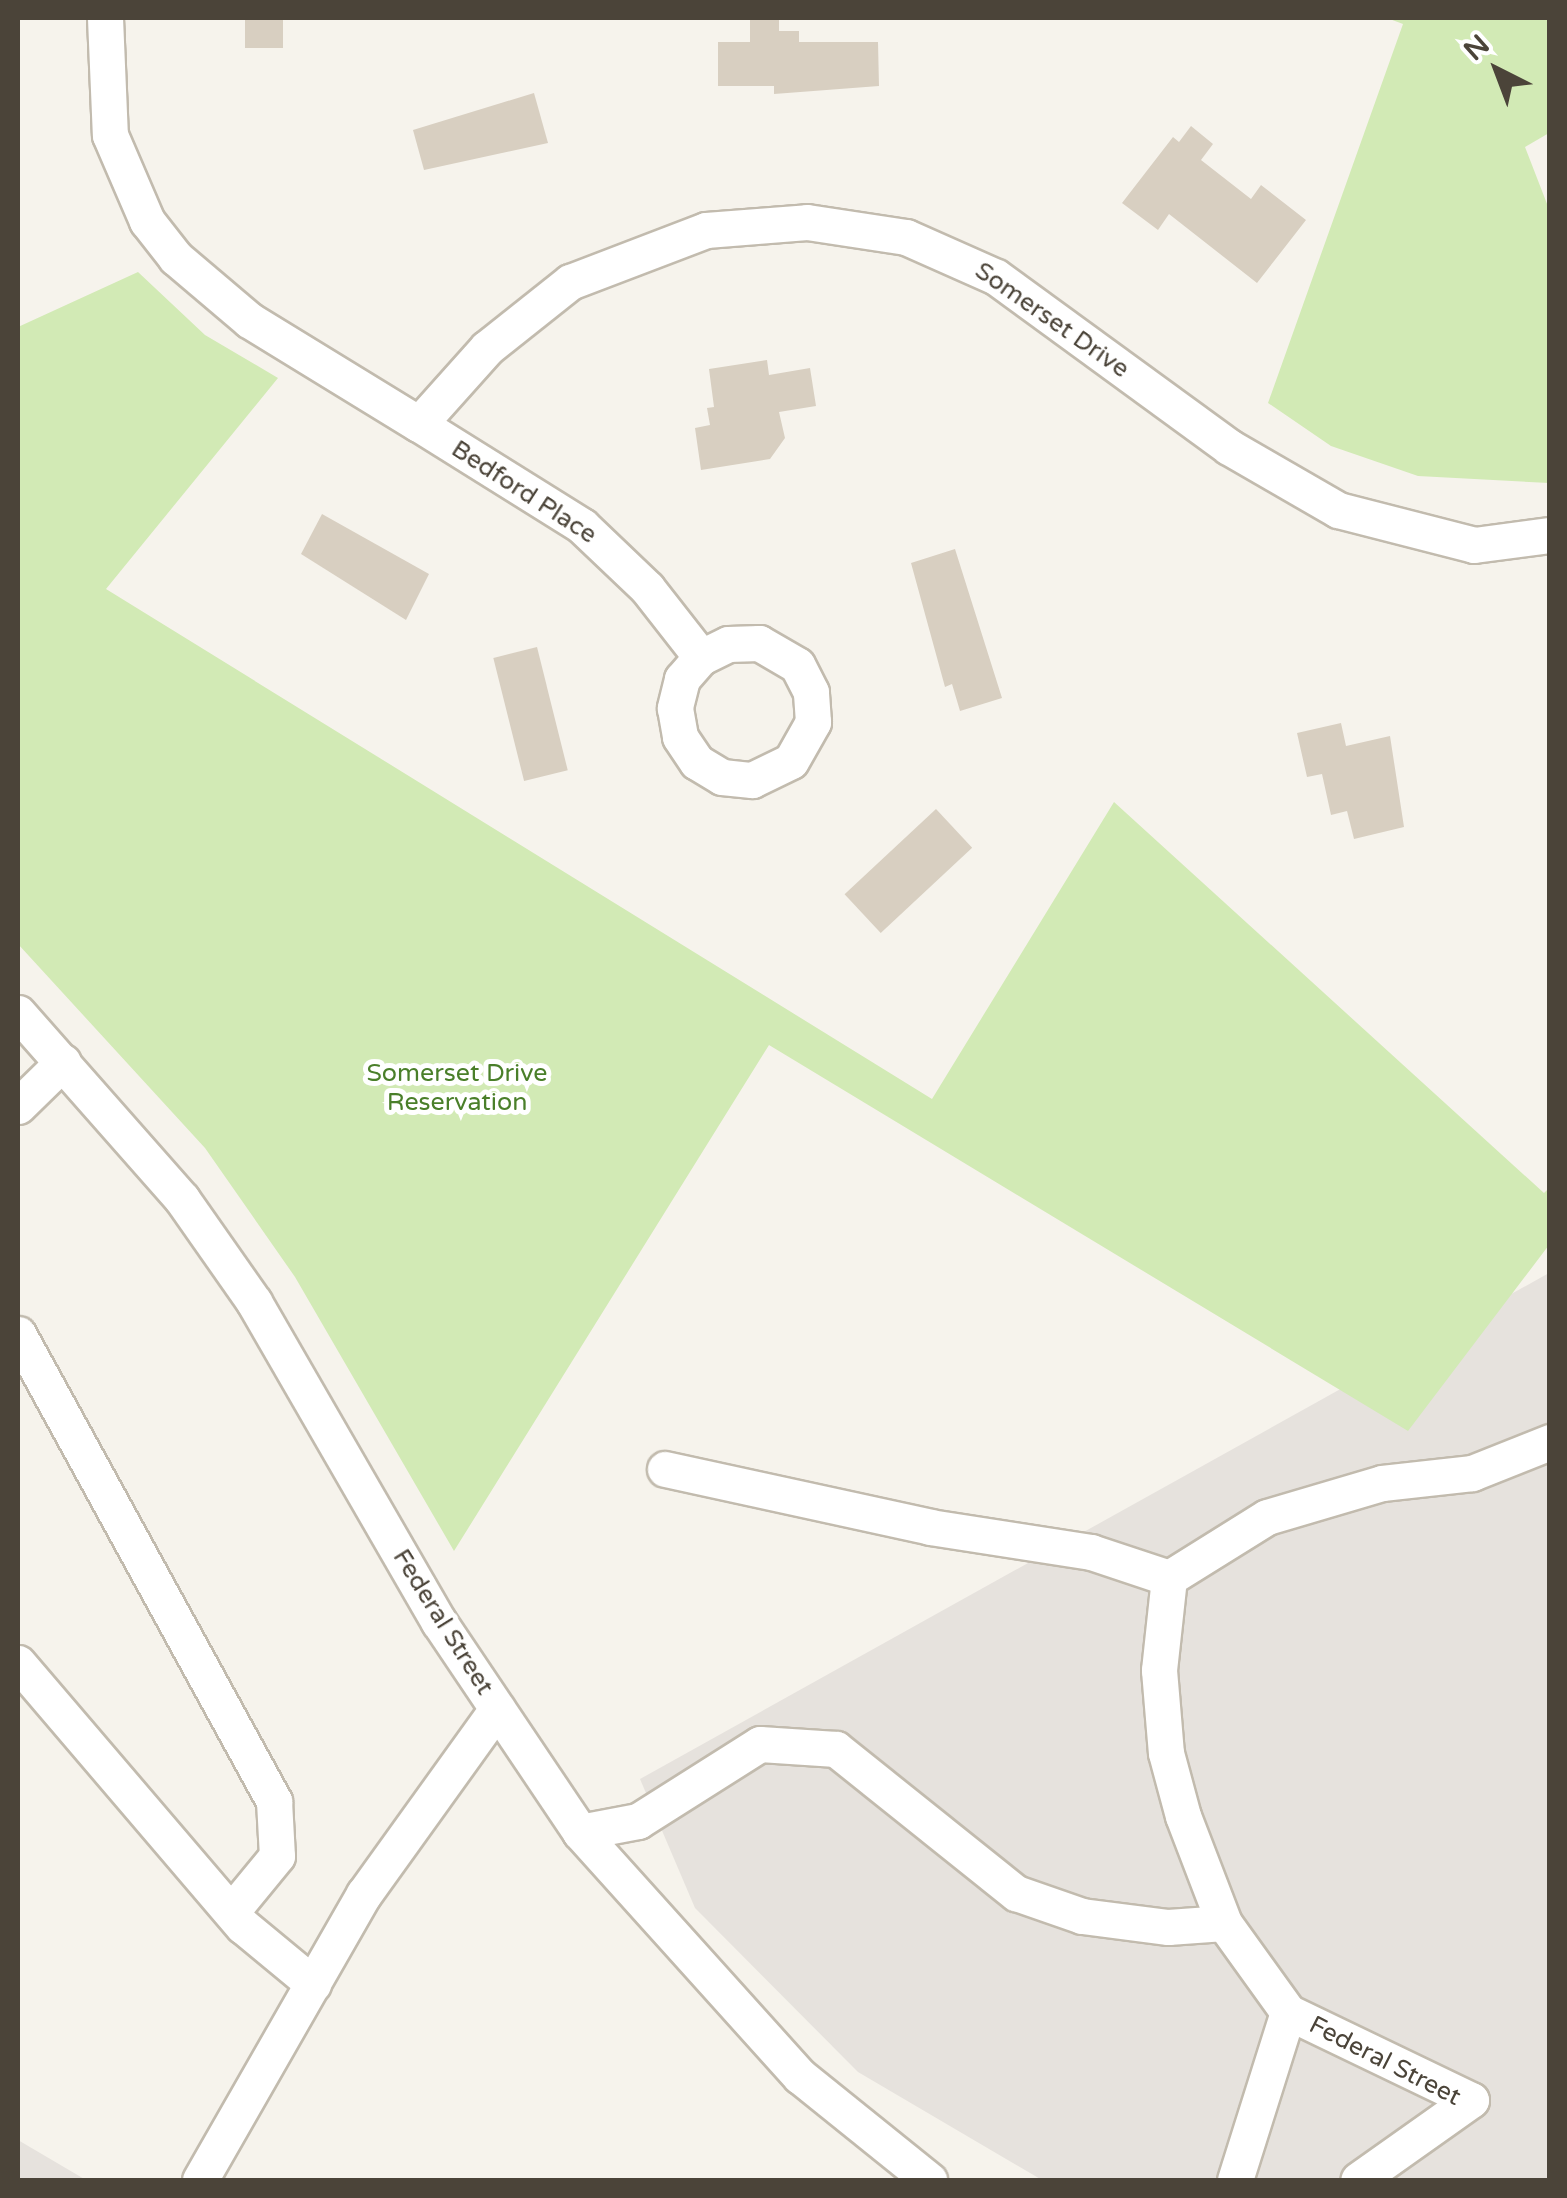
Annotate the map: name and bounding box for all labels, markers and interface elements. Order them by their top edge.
north arrow [1447,20,1547,120]
text: N [1457,28,1497,68]
street label: Somerset Drive [969,256,1135,384]
street label: Bedford Place [446,434,602,550]
park label: Somerset Drive Reservation [366,1059,548,1118]
street label: Federal Street [386,1544,500,1700]
street label: Federal Street [1304,2010,1466,2112]

